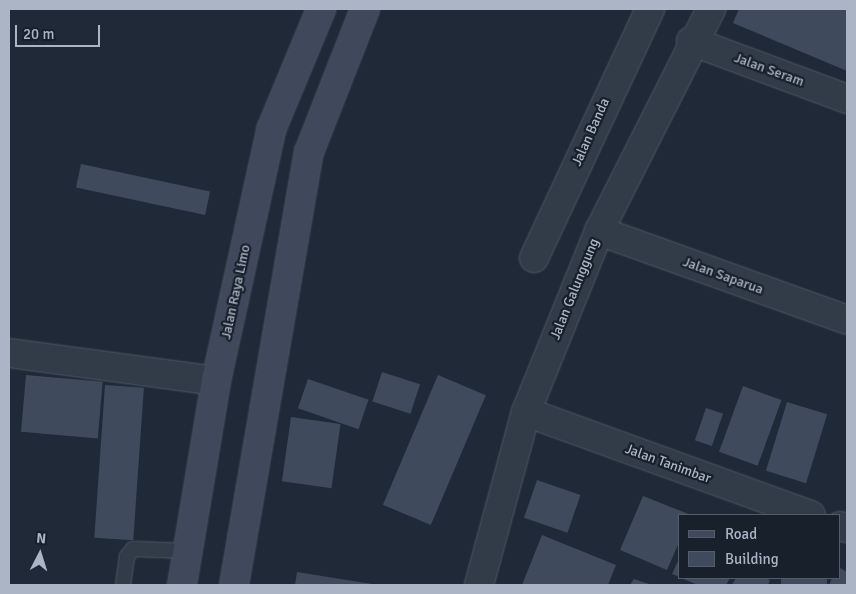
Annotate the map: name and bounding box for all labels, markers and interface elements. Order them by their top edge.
scale bar [18,15,102,47]
text: 20 m [23,25,54,43]
street label: Jalan Seram [732,50,806,90]
street label: Jalan Banda [569,95,613,169]
street label: Jalan Galunggung [547,236,603,342]
street label: Jalan Raya Limo [218,243,254,341]
street label: Jalan Saparua [681,254,765,298]
street label: Jalan Tanimbar [623,441,713,487]
legend [678,514,841,579]
text: Road [725,525,757,543]
north arrow [15,529,65,579]
text: N [36,530,47,547]
text: Building [725,550,779,568]

